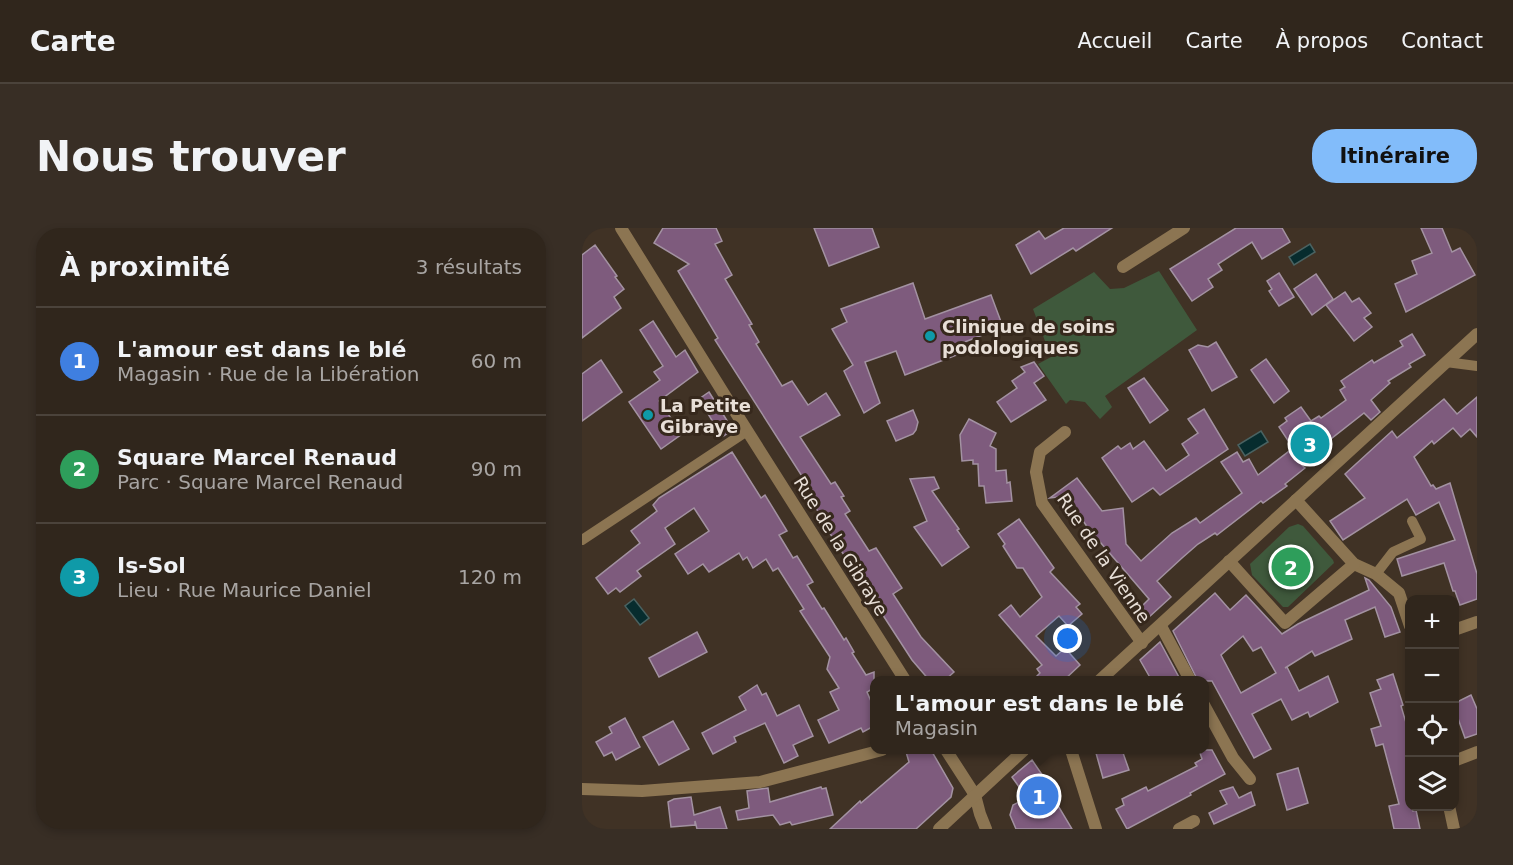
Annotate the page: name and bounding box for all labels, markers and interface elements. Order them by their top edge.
text: Carte [30,25,116,58]
text: Accueil [1077,29,1152,53]
text: Carte [1185,29,1243,53]
text: À propos [1276,29,1368,53]
text: Contact [1401,29,1483,53]
button: Itinéraire [1312,129,1477,183]
text: Nous trouver [36,132,346,181]
text: À proximité [60,252,230,282]
text: 3 résultats [416,255,522,279]
place label: Clinique de soins podologiques [942,316,1115,358]
marker: Clinique de soins podologiques [923,329,937,343]
text: L'amour est dans le blé [117,337,406,362]
text: 1 [73,349,86,373]
text: 60 m [471,349,522,373]
text: Magasin · Rue de la Libération [117,362,420,386]
place label: La Petite Gibraye [660,395,751,437]
marker: La Petite Gibraye [641,408,655,422]
pin: 3 [1290,422,1330,466]
text: Square Marcel Renaud [117,445,397,470]
text: 2 [73,457,86,481]
text: 90 m [471,457,522,481]
text: Parc · Square Marcel Renaud [117,470,403,494]
street label: Rue de la Gibraye [790,472,892,620]
street label: Rue de la Vienne [1053,489,1155,627]
pin: 2 [1272,544,1310,590]
text: Is-Sol [117,553,186,578]
text: 3 [73,565,86,589]
text: 120 m [458,565,522,589]
text: Lieu · Rue Maurice Daniel [117,578,371,602]
map controls [1405,595,1459,811]
button: + [1405,595,1459,649]
your location [1053,624,1082,653]
button: − [1405,649,1459,703]
popup [870,676,1209,754]
text: L'amour est dans le blé [895,691,1184,716]
button: locate [1405,703,1459,757]
text: Magasin [895,716,978,740]
button: layers [1405,757,1459,811]
pin: 1 [1020,774,1058,818]

